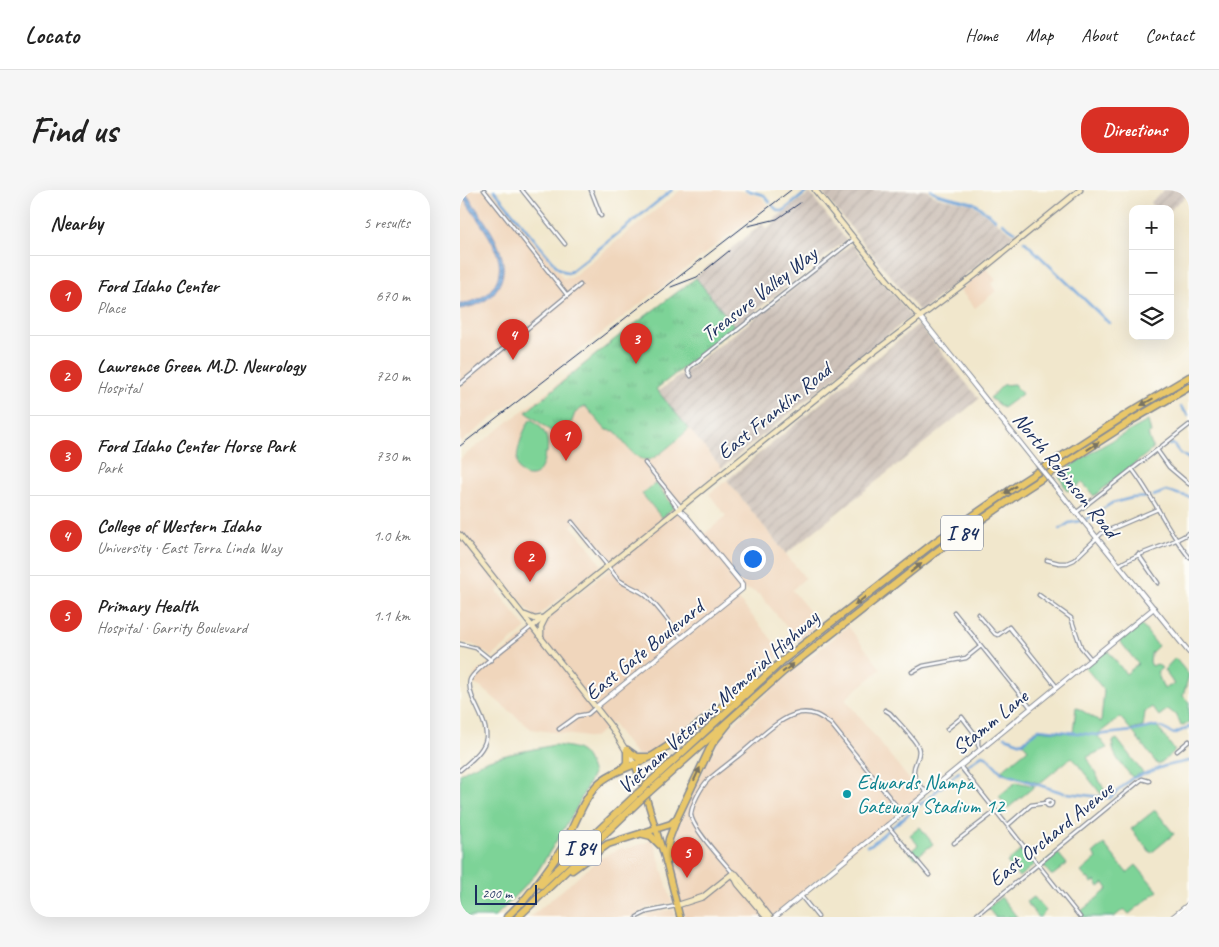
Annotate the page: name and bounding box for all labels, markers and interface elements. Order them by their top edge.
text: Locato [25,20,79,50]
text: Home [965,24,998,46]
text: Map [1026,24,1053,46]
text: About [1081,24,1117,46]
text: Contact [1145,24,1194,46]
button: Directions [1081,107,1189,153]
text: Find us [30,108,117,153]
map controls [1129,205,1174,340]
button: + [1129,205,1174,250]
text: Nearby [50,210,103,236]
text: 5 results [363,213,410,233]
street label: Treasure Valley Way [696,240,824,347]
button: − [1129,250,1174,295]
text: Ford Idaho Center [97,274,219,298]
text: 1 [62,286,70,306]
text: 670 m [376,286,410,306]
button: layers [1129,295,1174,340]
text: Place [97,298,125,318]
pin: 4 [497,319,529,360]
pin: 3 [620,323,652,364]
text: Lawrence Green M.D. Neurology [97,354,305,378]
street label: East Franklin Road [712,355,839,465]
text: 2 [62,366,70,386]
text: 720 m [376,366,410,386]
text: Hospital [97,378,141,398]
one-way arrow [1140,398,1154,407]
street label: North Robinson Road [1007,407,1127,546]
pin: 1 [550,420,582,461]
text: Ford Idaho Center Horse Park [97,434,295,458]
one-way arrow [1086,441,1099,450]
text: 3 [62,446,70,466]
text: 730 m [376,446,410,466]
text: Park [97,458,122,478]
one-way arrow [1003,485,1017,495]
text: College of Western Idaho [97,514,260,538]
road number: I 84 [941,516,983,550]
text: 4 [62,526,70,546]
text: 1.0 km [373,526,410,546]
text: University · East Terra Linda Way [97,538,282,558]
pin: 2 [514,541,546,582]
your location [740,546,766,572]
one-way arrow [909,562,922,573]
street label: East Gate Boulevard [579,592,712,706]
text: Primary Health [97,594,198,618]
one-way arrow [854,595,867,606]
street label: Vietnam Veterans Memorial Highway [612,603,825,799]
text: 5 [63,606,69,626]
text: 1.1 km [373,606,410,626]
text: Hospital · Garrity Boulevard [97,618,247,638]
one-way arrow [781,662,794,673]
street label: Stamm Lane [947,683,1034,760]
one-way arrow [694,767,702,781]
place label: Edwards Nampa Gateway Stadium 12 [857,769,1006,819]
street label: East Orchard Avenue [983,774,1120,892]
marker: Edwards Nampa Gateway Stadium 12 [841,788,853,800]
road number: I 84 [559,830,601,866]
pin: 5 [671,837,703,878]
scale bar [475,882,538,905]
text: 200 m [482,885,512,902]

